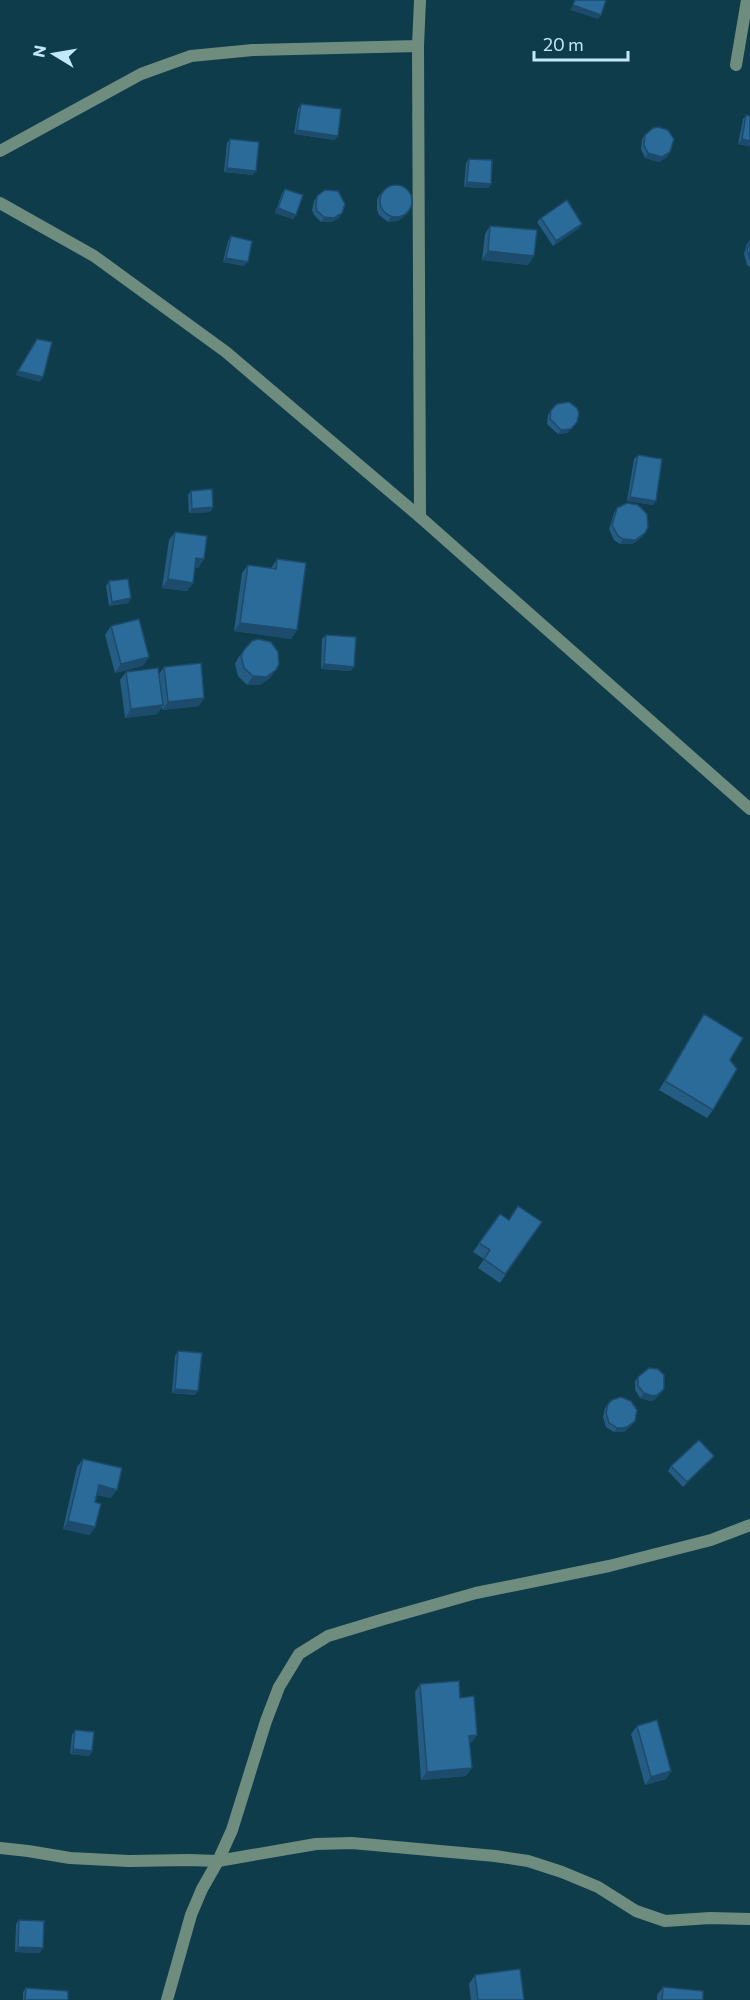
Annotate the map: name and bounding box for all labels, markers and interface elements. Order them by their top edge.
north arrow [24,24,84,84]
scale bar [534,24,628,62]
text: 20 m [543,33,584,55]
text: N [28,43,49,59]

